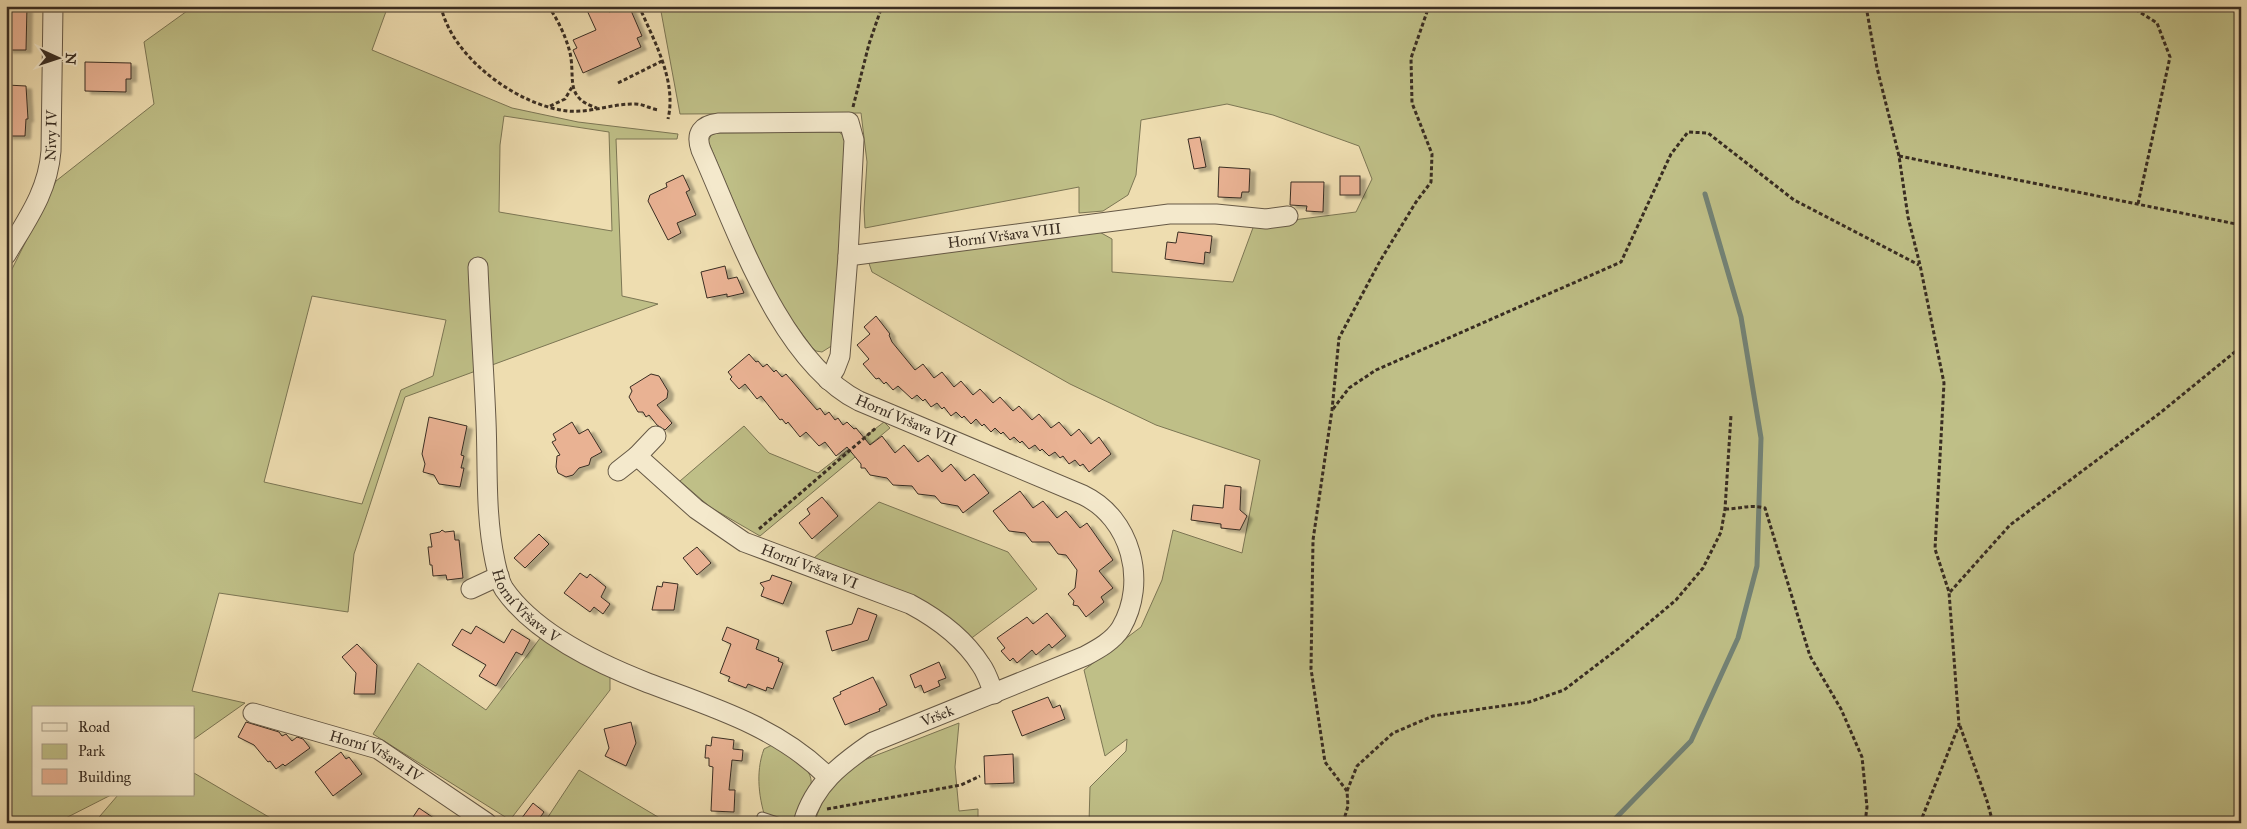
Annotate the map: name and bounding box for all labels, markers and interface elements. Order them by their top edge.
north arrow [32,32,82,82]
text: N [62,52,79,65]
street label: Nivy IV [41,109,61,162]
street label: Horní Vršava VIII [946,219,1062,252]
street label: Horní Vršava VII [853,391,959,449]
street label: Horní Vršava VI [759,540,860,593]
street label: Horní Vršava V [488,567,564,647]
street label: Vršek [917,701,956,731]
legend [32,706,195,796]
text: Road [78,718,110,736]
street label: Horní Vršava IV [327,727,426,786]
text: Park [78,742,105,760]
text: Building [78,768,132,786]

